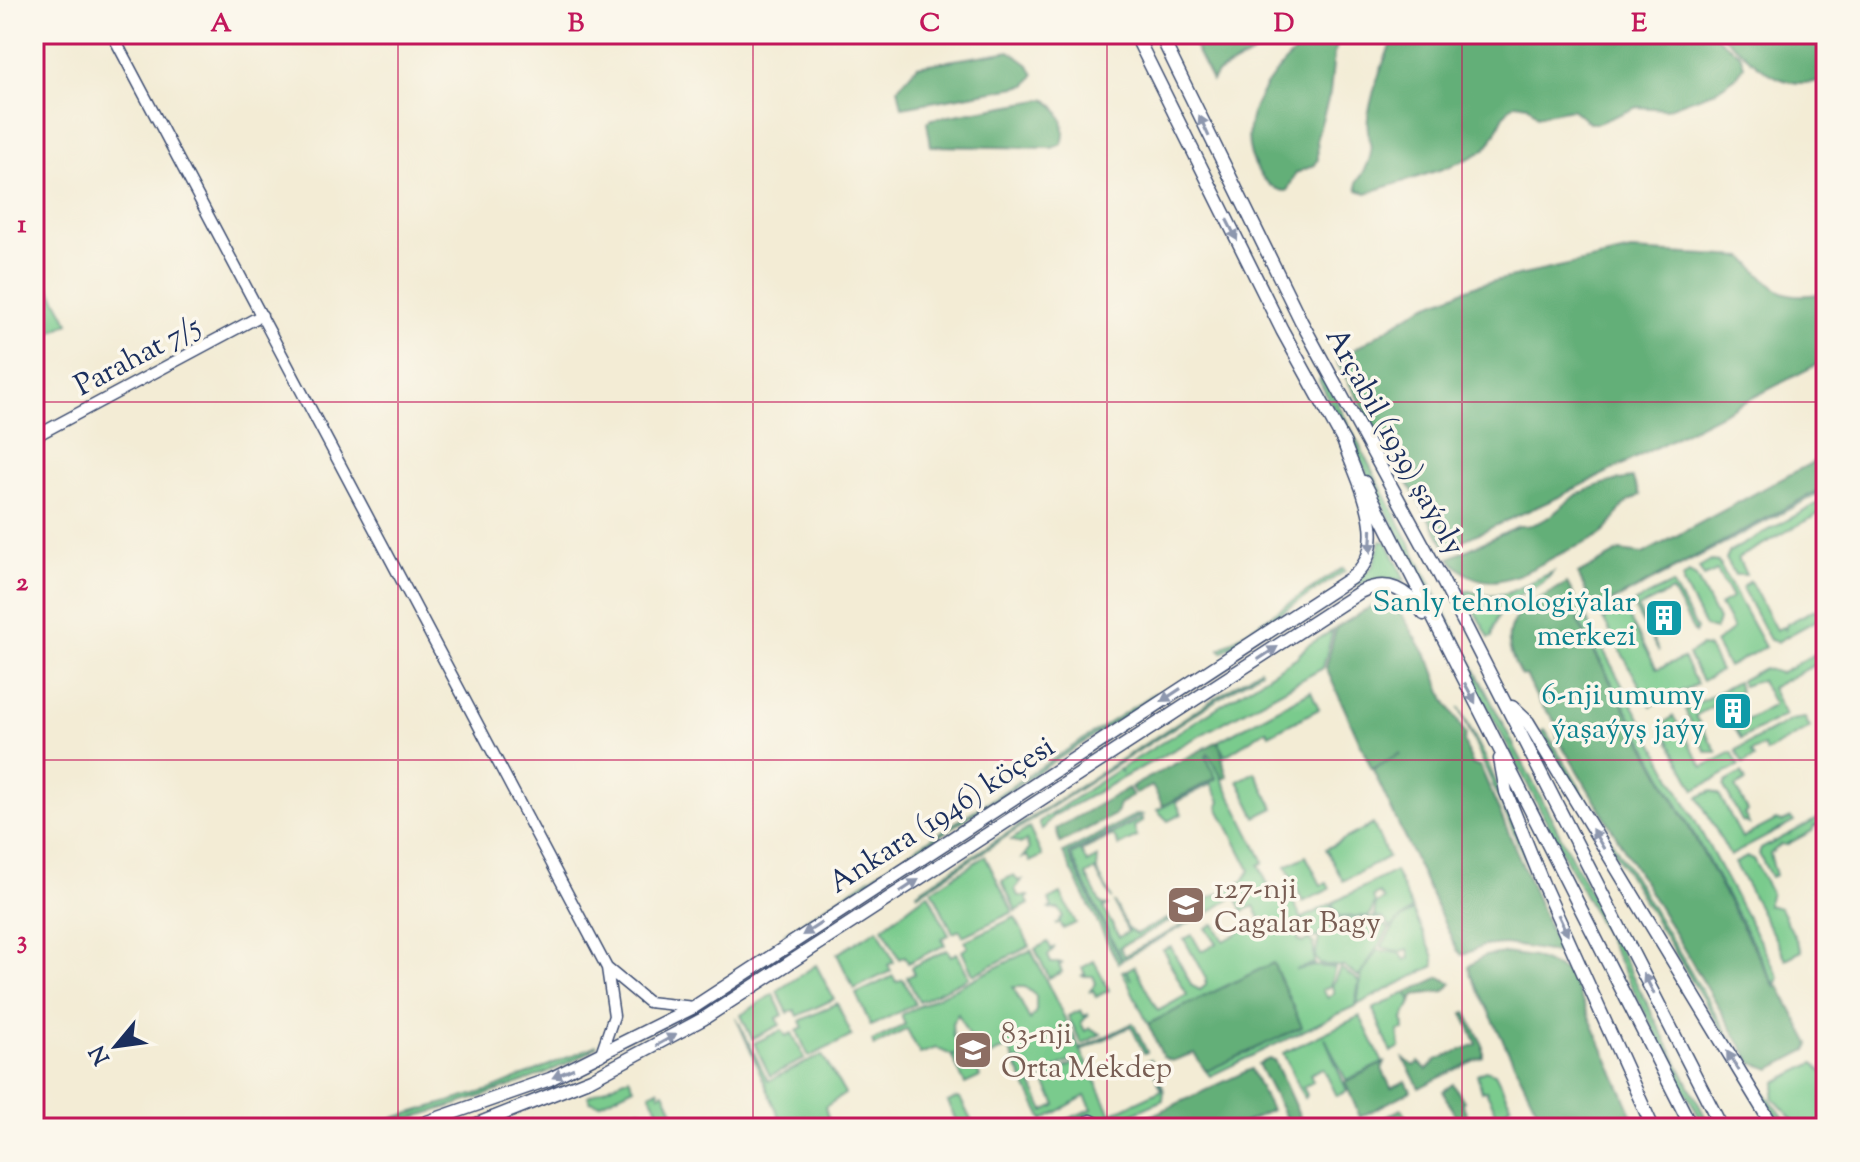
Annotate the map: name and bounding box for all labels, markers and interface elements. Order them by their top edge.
text: A [210,6,232,43]
text: B [568,6,585,43]
text: C [920,6,940,43]
text: D [1274,6,1294,43]
text: E [1631,6,1647,43]
one-way arrow [1197,114,1210,138]
text: 1 [18,207,27,244]
one-way arrow [1225,218,1238,241]
street label: Parahat 7/5 [67,306,209,408]
street label: Arçabil (1939) şaýoly [1313,320,1474,564]
one-way arrow [1364,529,1377,554]
text: 2 [16,565,29,602]
place label: Sanly tehnologiýalar merkezi [1372,582,1636,659]
building icon: Sanly tehnologiýalar merkezi [1643,597,1685,639]
one-way arrow [1257,645,1278,660]
place label: 6-nji umumy ýaşaýyş jaýy [1542,675,1705,752]
one-way arrow [1464,681,1477,704]
one-way arrow [1160,688,1181,703]
building icon: 6-nji umumy ýaşaýyş jaýy [1712,690,1754,732]
street label: Ankara (1946) köçesi [821,727,1064,906]
one-way arrow [1591,828,1605,850]
place label: 127-nji Cagalar Bagy [1214,869,1381,946]
one-way arrow [898,880,920,894]
school or university icon: 127-nji Cagalar Bagy [1165,884,1207,926]
one-way arrow [1556,914,1569,937]
one-way arrow [801,921,823,936]
text: 3 [17,923,27,960]
one-way arrow [1642,972,1655,995]
north arrow [76,1006,156,1086]
place label: 83-nji Orta Mekdep [1001,1014,1172,1091]
school or university icon: 83-nji Orta Mekdep [952,1029,994,1071]
one-way arrow [654,1033,677,1047]
text: N [83,1038,119,1070]
one-way arrow [1727,1050,1741,1072]
one-way arrow [551,1066,575,1080]

